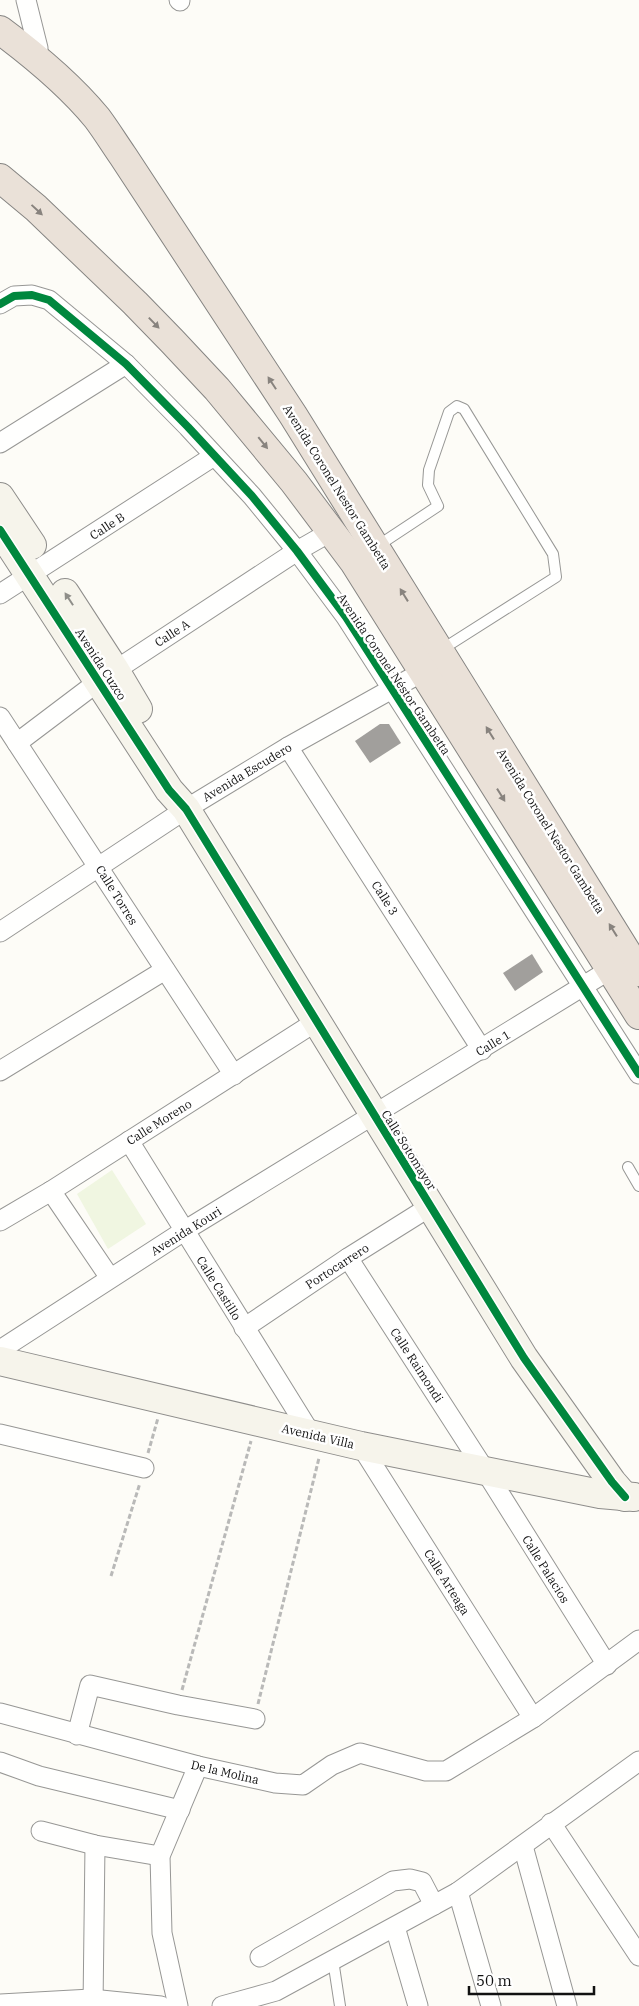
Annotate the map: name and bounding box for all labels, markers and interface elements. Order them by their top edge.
one-way arrow [31,204,43,216]
one-way arrow [148,316,160,328]
one-way arrow [267,376,276,390]
street label: Avenida Coronel Nestor Gambetta [280,402,394,573]
one-way arrow [257,437,268,450]
street label: Calle B [87,509,127,543]
one-way arrow [400,588,409,602]
street label: Avenida Coronel Néstor Gambetta [334,590,454,758]
one-way arrow [64,593,73,606]
street label: Calle A [152,616,193,650]
street label: Avenida Cuzco [72,625,130,703]
one-way arrow [486,726,495,740]
street label: Avenida Escudero [200,739,295,805]
street label: Avenida Coronel Nestor Gambetta [494,746,608,917]
one-way arrow [497,788,506,801]
street label: Calle Torres [93,862,141,928]
street label: Calle 3 [368,878,402,918]
one-way arrow [609,924,618,937]
street label: Calle 1 [473,1027,513,1059]
street label: Calle Moreno [124,1096,195,1148]
street label: Calle Sotomayor [378,1107,440,1193]
street label: Avenida Kouri [148,1203,224,1259]
street label: Portocarrero [303,1240,372,1292]
street label: Calle Castillo [193,1253,245,1323]
street label: Calle Raimondi [387,1325,447,1405]
street label: Avenida Villa [280,1420,356,1452]
street label: Calle Palacios [519,1532,573,1606]
street label: Calle Arteaga [421,1546,473,1618]
street label: De la Molina [189,1757,261,1787]
scale bar [469,1964,594,1996]
text: 50 m [476,1971,512,1990]

